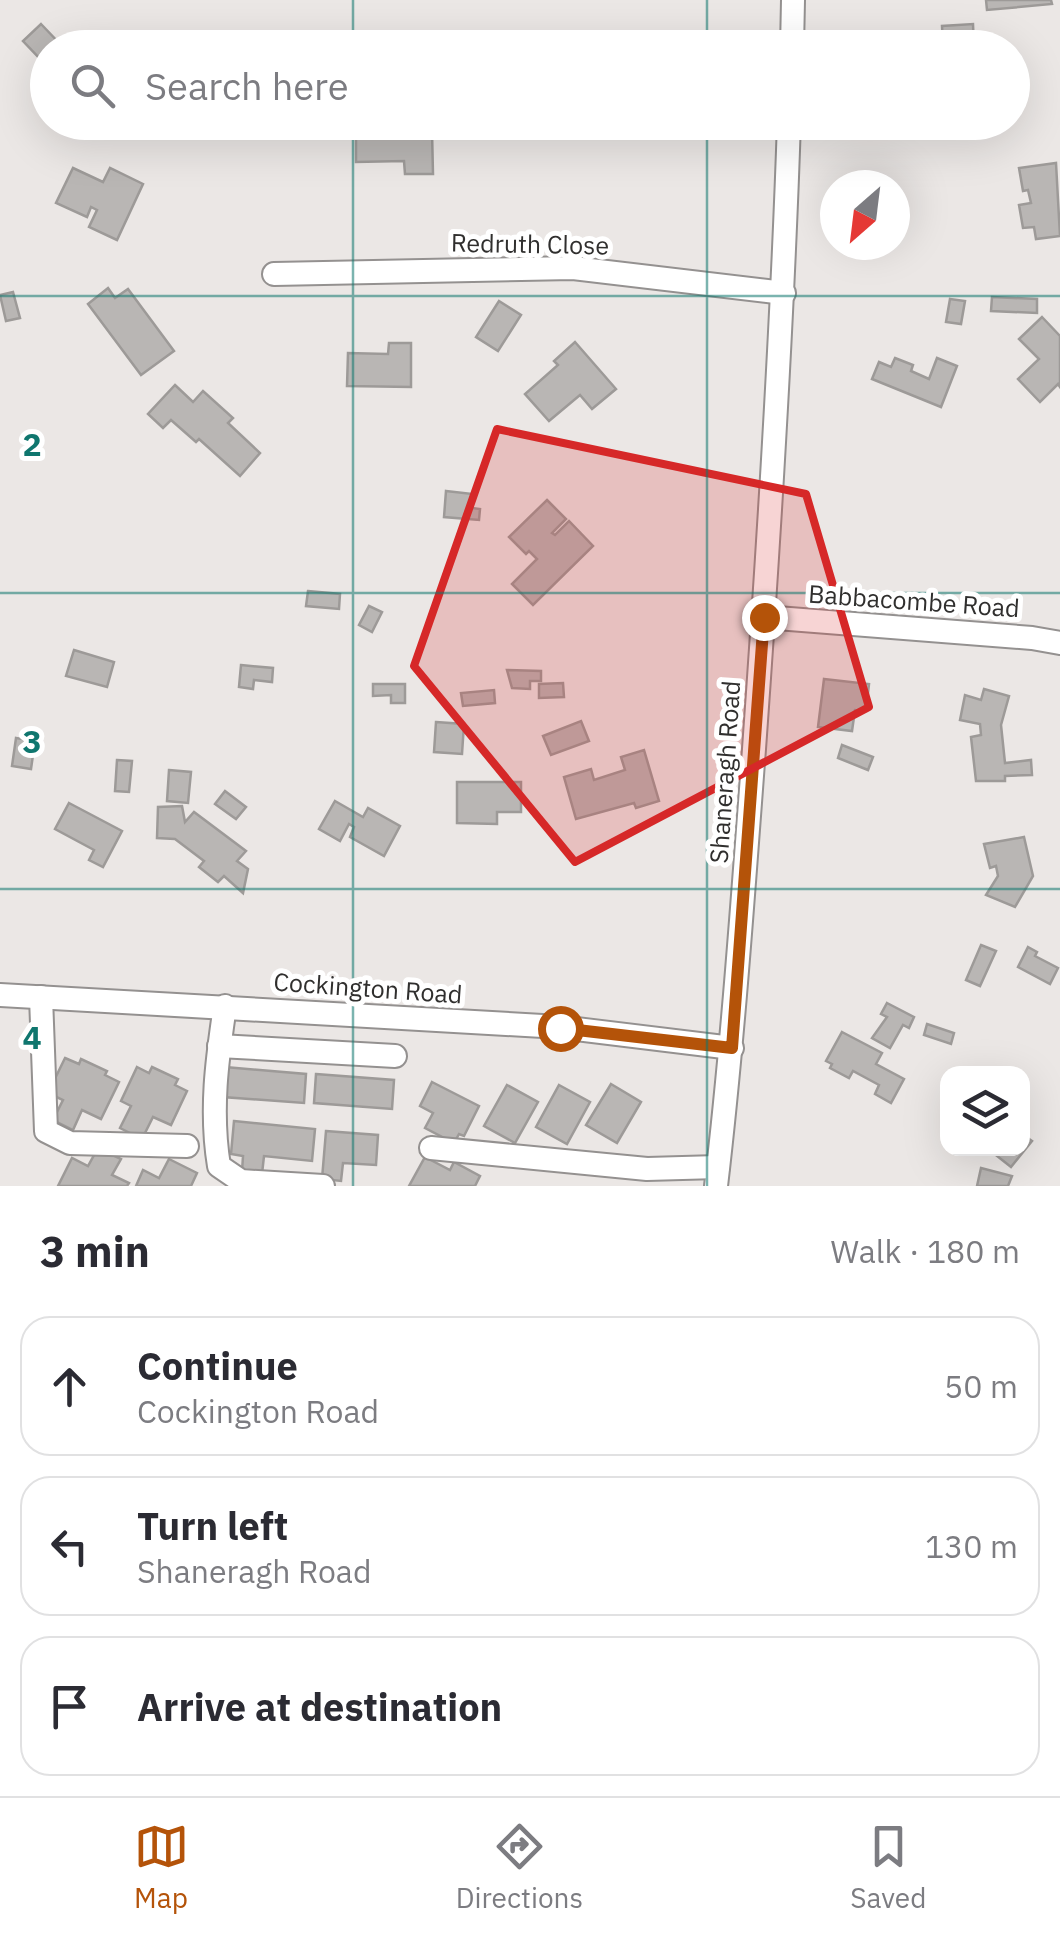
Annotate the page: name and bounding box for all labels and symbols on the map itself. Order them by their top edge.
north arrow [820,170,910,260]
street label: Redruth Close [451,226,609,261]
text: 2 [22,423,42,465]
street label: Babbacombe Road [807,577,1021,624]
route end [742,595,788,641]
street label: Shaneragh Road [702,679,747,864]
text: 3 [22,720,42,762]
street label: Cockington Road [273,964,464,1011]
route start [538,1006,584,1052]
text: 4 [22,1016,42,1058]

